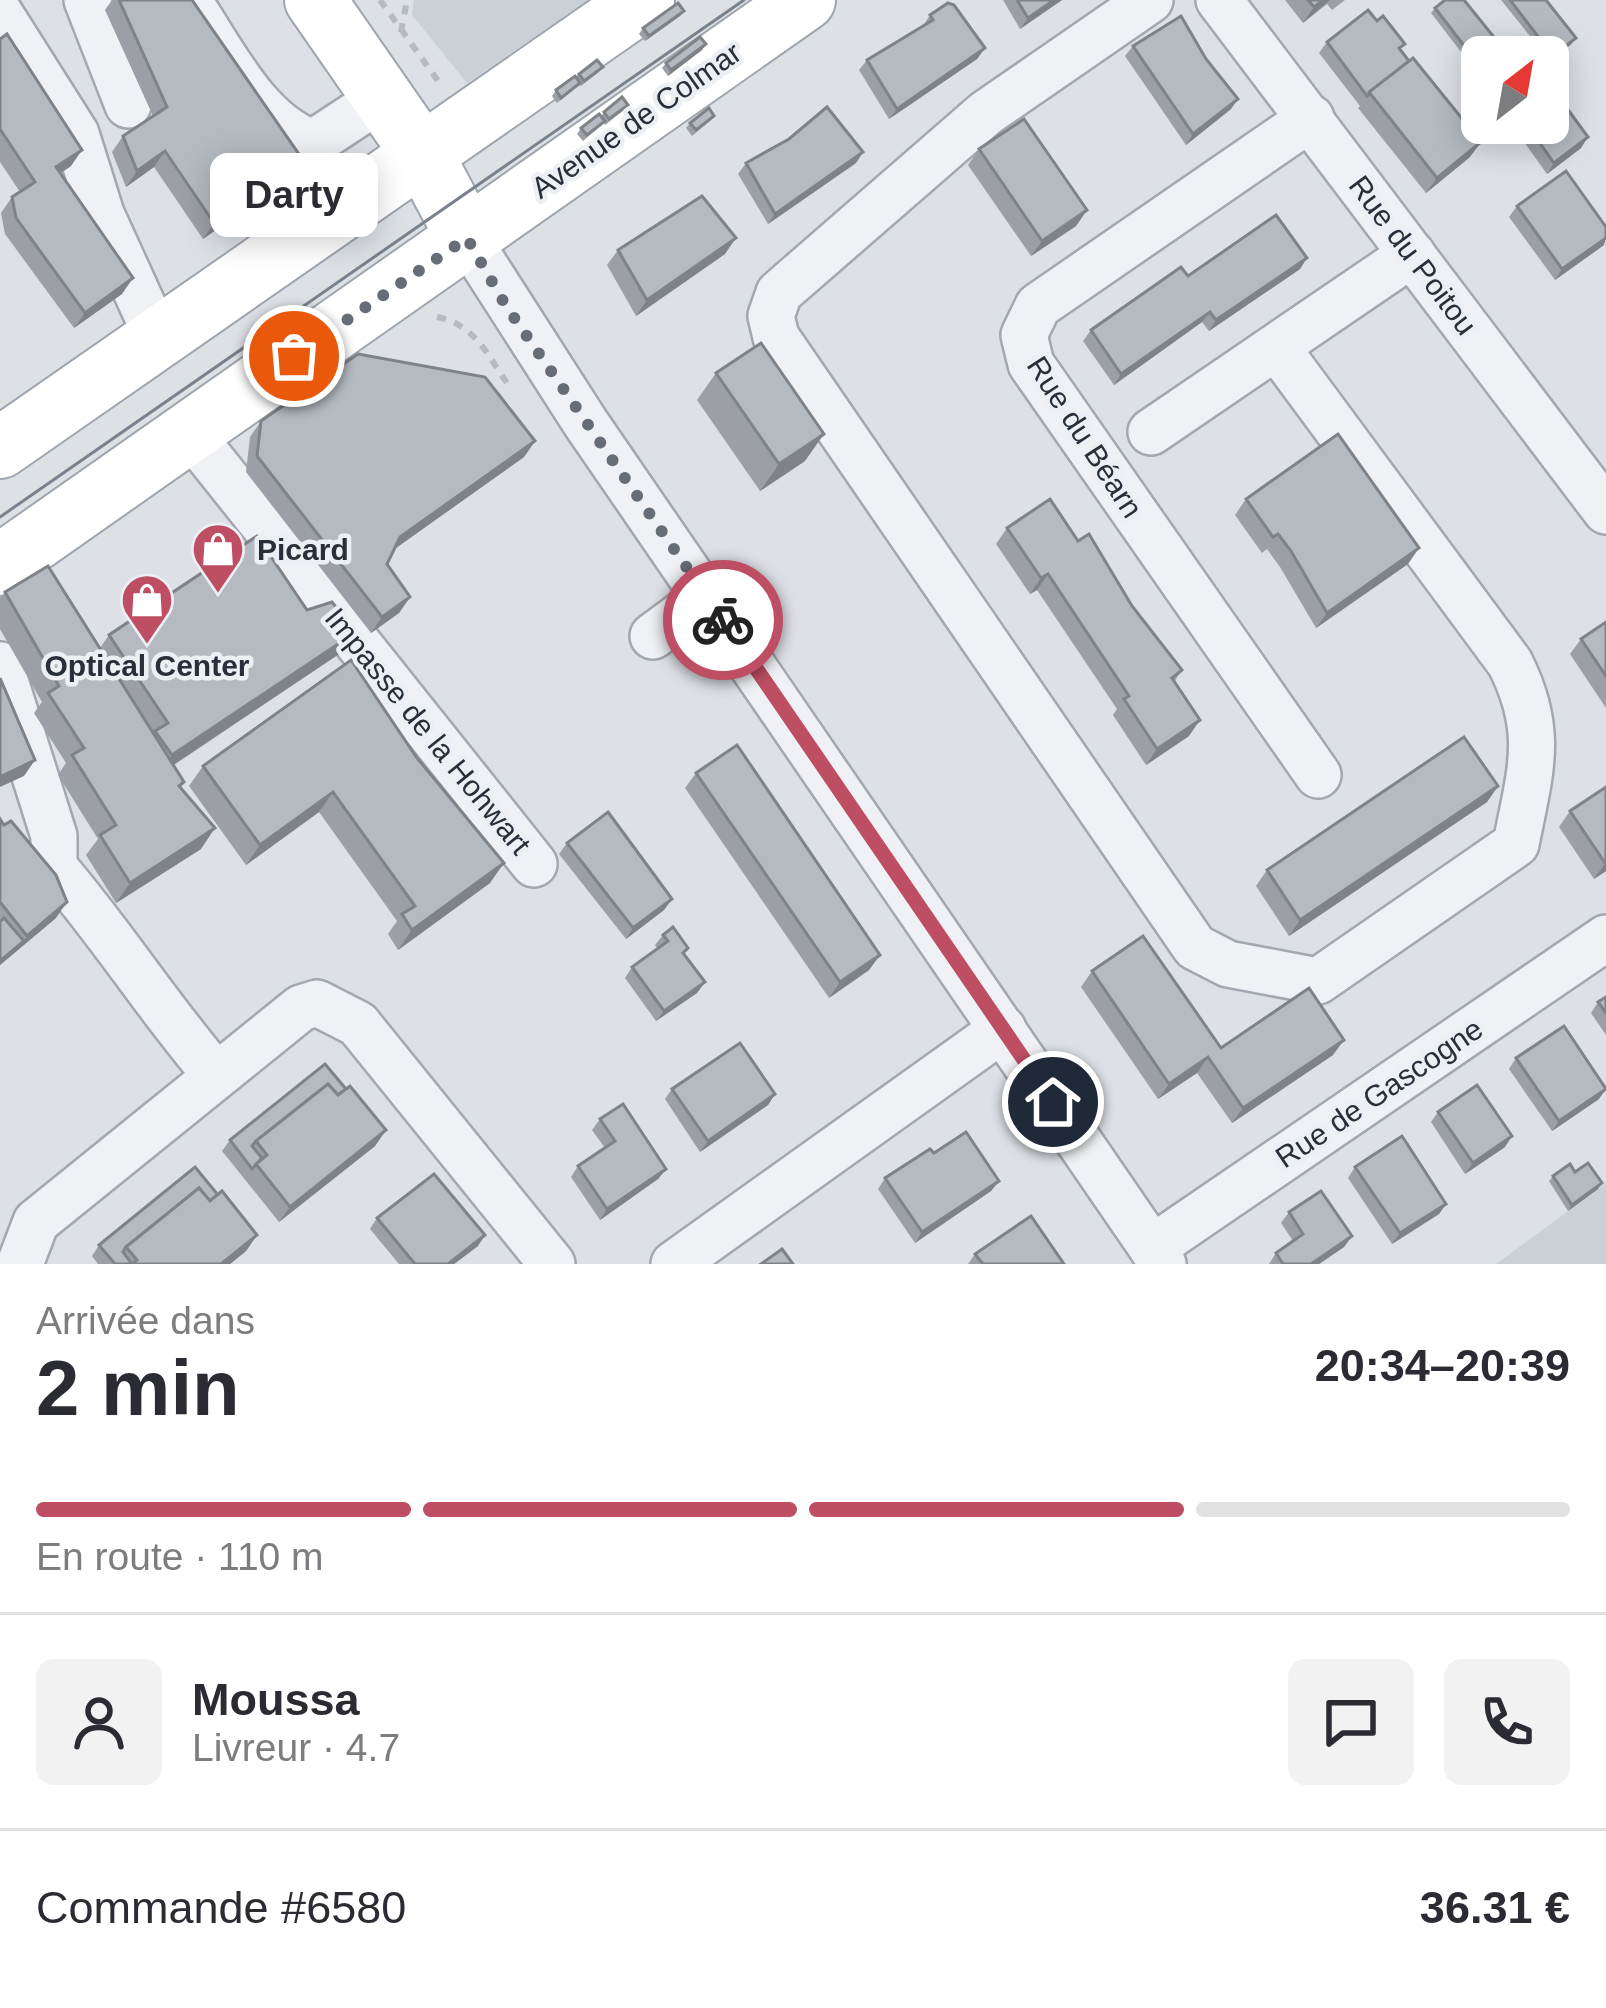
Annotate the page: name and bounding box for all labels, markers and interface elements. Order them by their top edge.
street label: Avenue de Colmar [525,35,747,205]
north arrow [1461,36,1569,144]
map controls [1461,36,1569,144]
callout: Darty [210,152,378,236]
street label: Rue du Poitou [1343,169,1483,341]
text: Darty [244,173,344,216]
pin [243,305,345,407]
icon: bag [261,323,327,389]
street label: Rue du Béarn [1021,350,1149,524]
shop icon: Picard [190,521,246,595]
place label: Picard [257,533,349,566]
courier [663,560,783,680]
shop icon: Optical Center [119,572,175,646]
icon: bike [690,587,756,653]
street label: Impasse de la Hohwart [319,601,538,861]
place label: Optical Center [44,649,250,682]
street label: Rue de Gascogne [1270,1012,1488,1174]
pin [1002,1051,1104,1153]
icon: home [1020,1069,1086,1135]
text: Arrivée dans [36,1299,255,1342]
text: 20:34–20:39 [1315,1340,1570,1391]
text: 2 min [36,1344,240,1432]
text: En route · 110 m [36,1535,324,1578]
button: person [36,1659,162,1785]
button: chat [1288,1659,1414,1785]
button: phone [1444,1659,1570,1785]
text: Moussa [192,1674,360,1725]
text: Livreur · 4.7 [192,1726,400,1769]
text: Commande #6580 [36,1882,406,1933]
text: 36.31 € [1420,1882,1570,1933]

